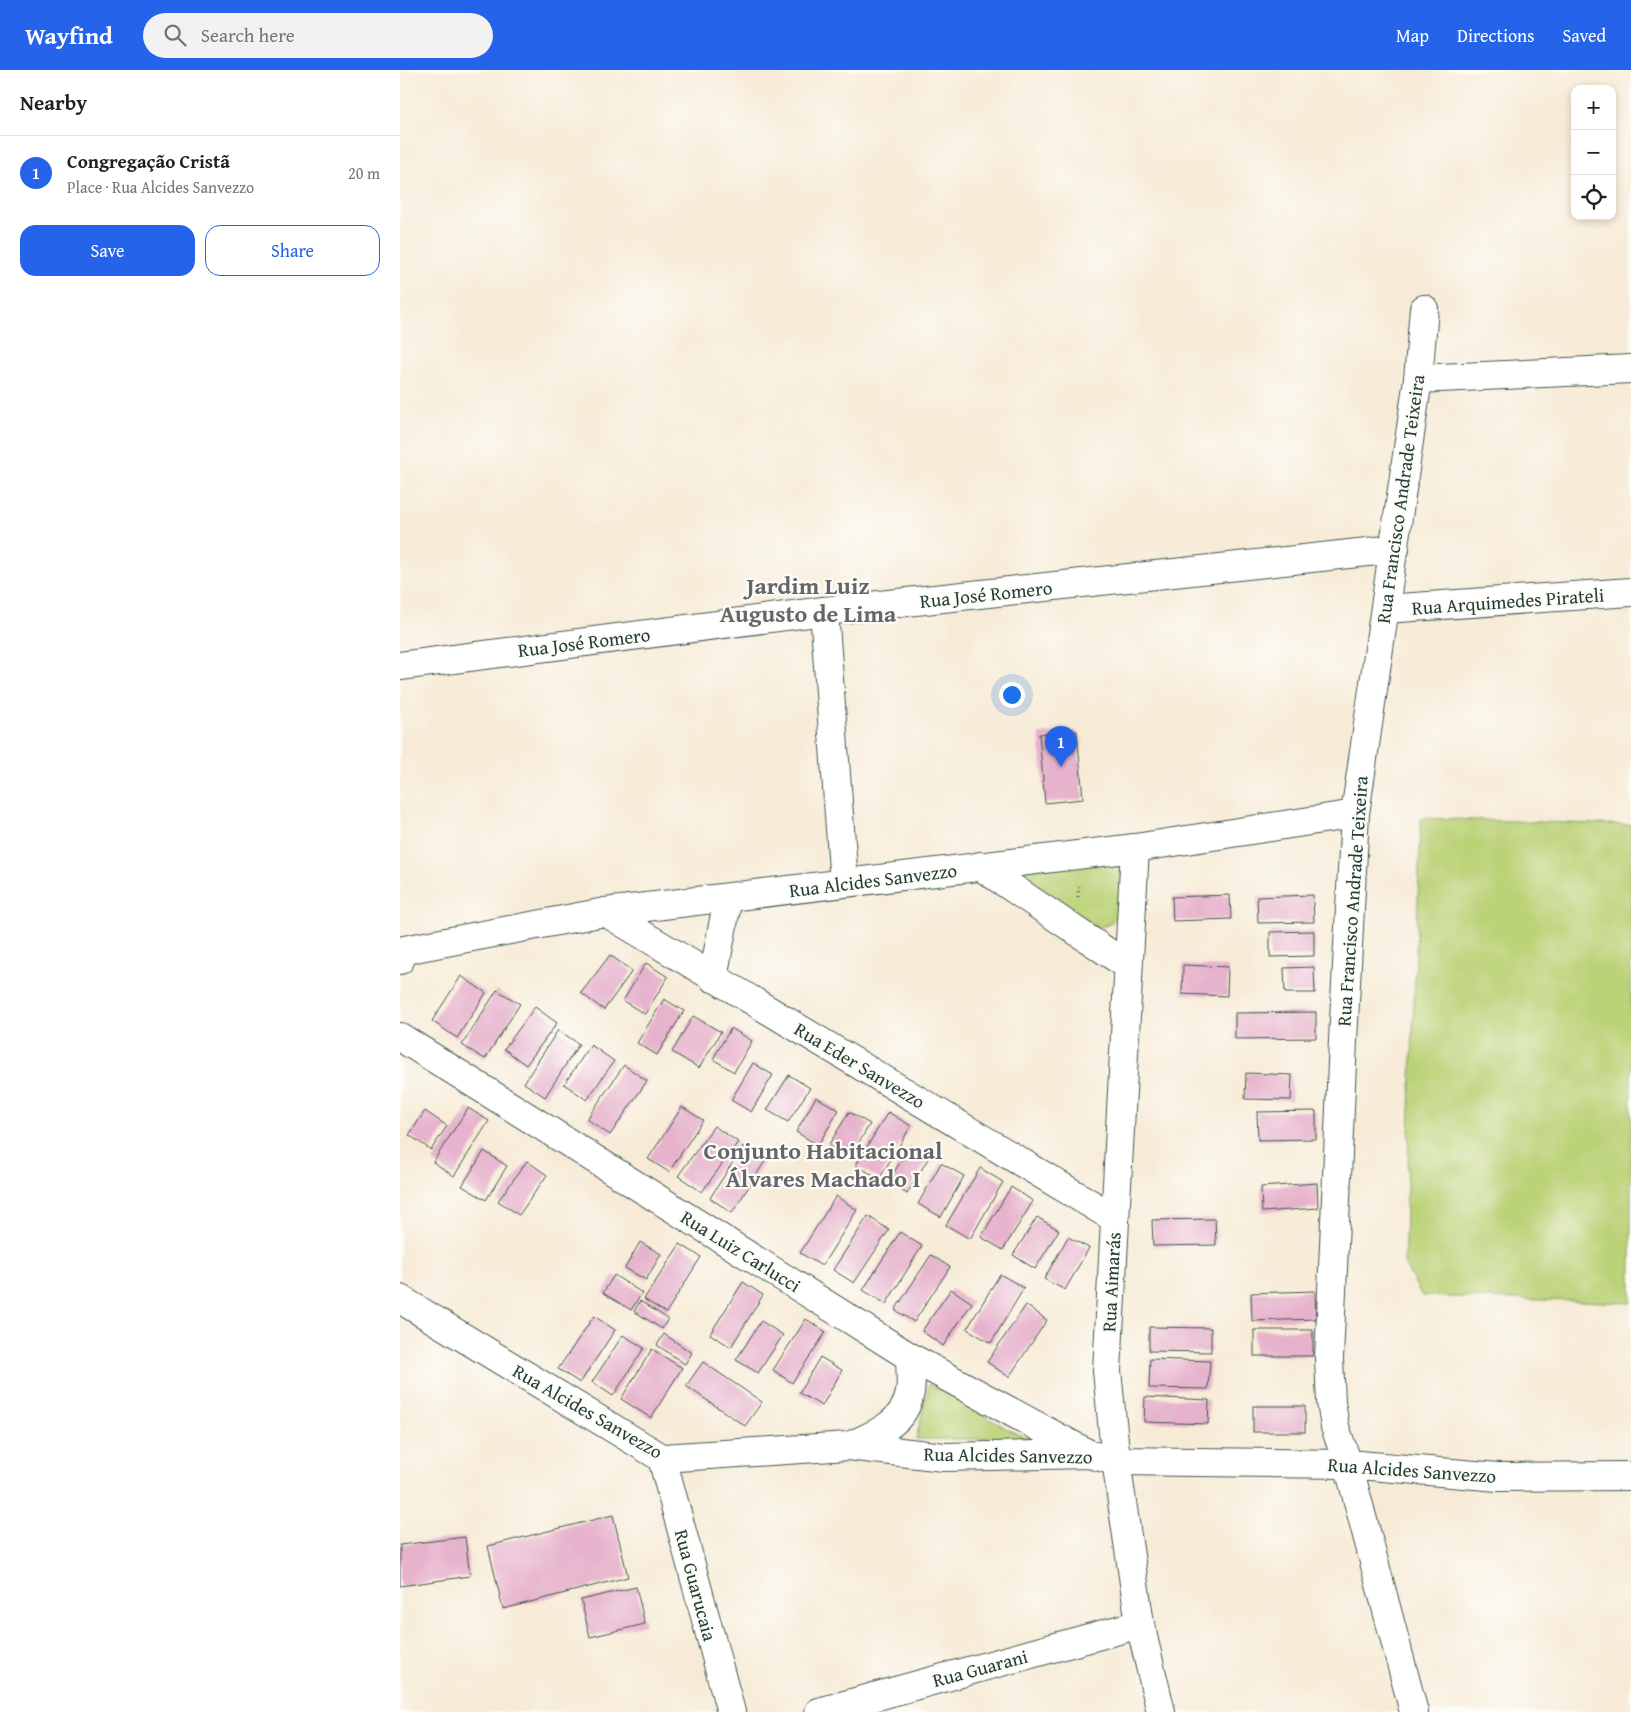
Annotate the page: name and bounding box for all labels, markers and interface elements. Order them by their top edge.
search box [143,13,493,58]
text: Wayfind [25,18,113,53]
icon: search [161,21,189,49]
text: Search here [201,21,295,49]
text: Map [1396,22,1429,49]
text: Directions [1457,22,1534,49]
text: Saved [1562,22,1606,49]
map controls [1571,85,1616,220]
button: + [1571,85,1616,130]
text: Nearby [20,87,87,118]
button: − [1571,130,1616,175]
text: Congregação Cristã [67,147,230,175]
text: 1 [32,161,40,185]
text: 20 m [348,161,380,185]
text: Place · Rua Alcides Sanvezzo [67,175,254,199]
button: locate [1571,175,1616,220]
button: Save [20,225,195,276]
button: Share [205,225,380,276]
street label: Rua Francisco Andrade Teixeira [1369,373,1431,625]
district label: Jardim Luiz Augusto de Lima [720,568,897,631]
street label: Rua José Romero [918,573,1054,615]
street label: Rua Arquimedes Pirateli [1411,580,1605,622]
street label: Rua José Romero [516,620,652,664]
your location [999,682,1025,708]
pin: 1 [1045,726,1077,767]
street label: Rua Francisco Andrade Teixeira [1329,775,1375,1027]
street label: Rua Alcides Sanvezzo [787,856,959,904]
street label: Rua Eder Sanvezzo [789,1015,931,1115]
district label: Conjunto Habitacional Álvares Machado I [704,1133,943,1196]
street label: Rua Luiz Carlucci [676,1203,806,1299]
street label: Rua Aimarás [1094,1231,1128,1333]
street label: Rua Alcides Sanvezzo [508,1357,668,1465]
street label: Rua Alcides Sanvezzo [923,1440,1093,1470]
street label: Rua Alcides Sanvezzo [1327,1450,1497,1490]
street label: Rua Guarucaia [668,1526,724,1644]
street label: Rua Guarani [929,1642,1031,1694]

